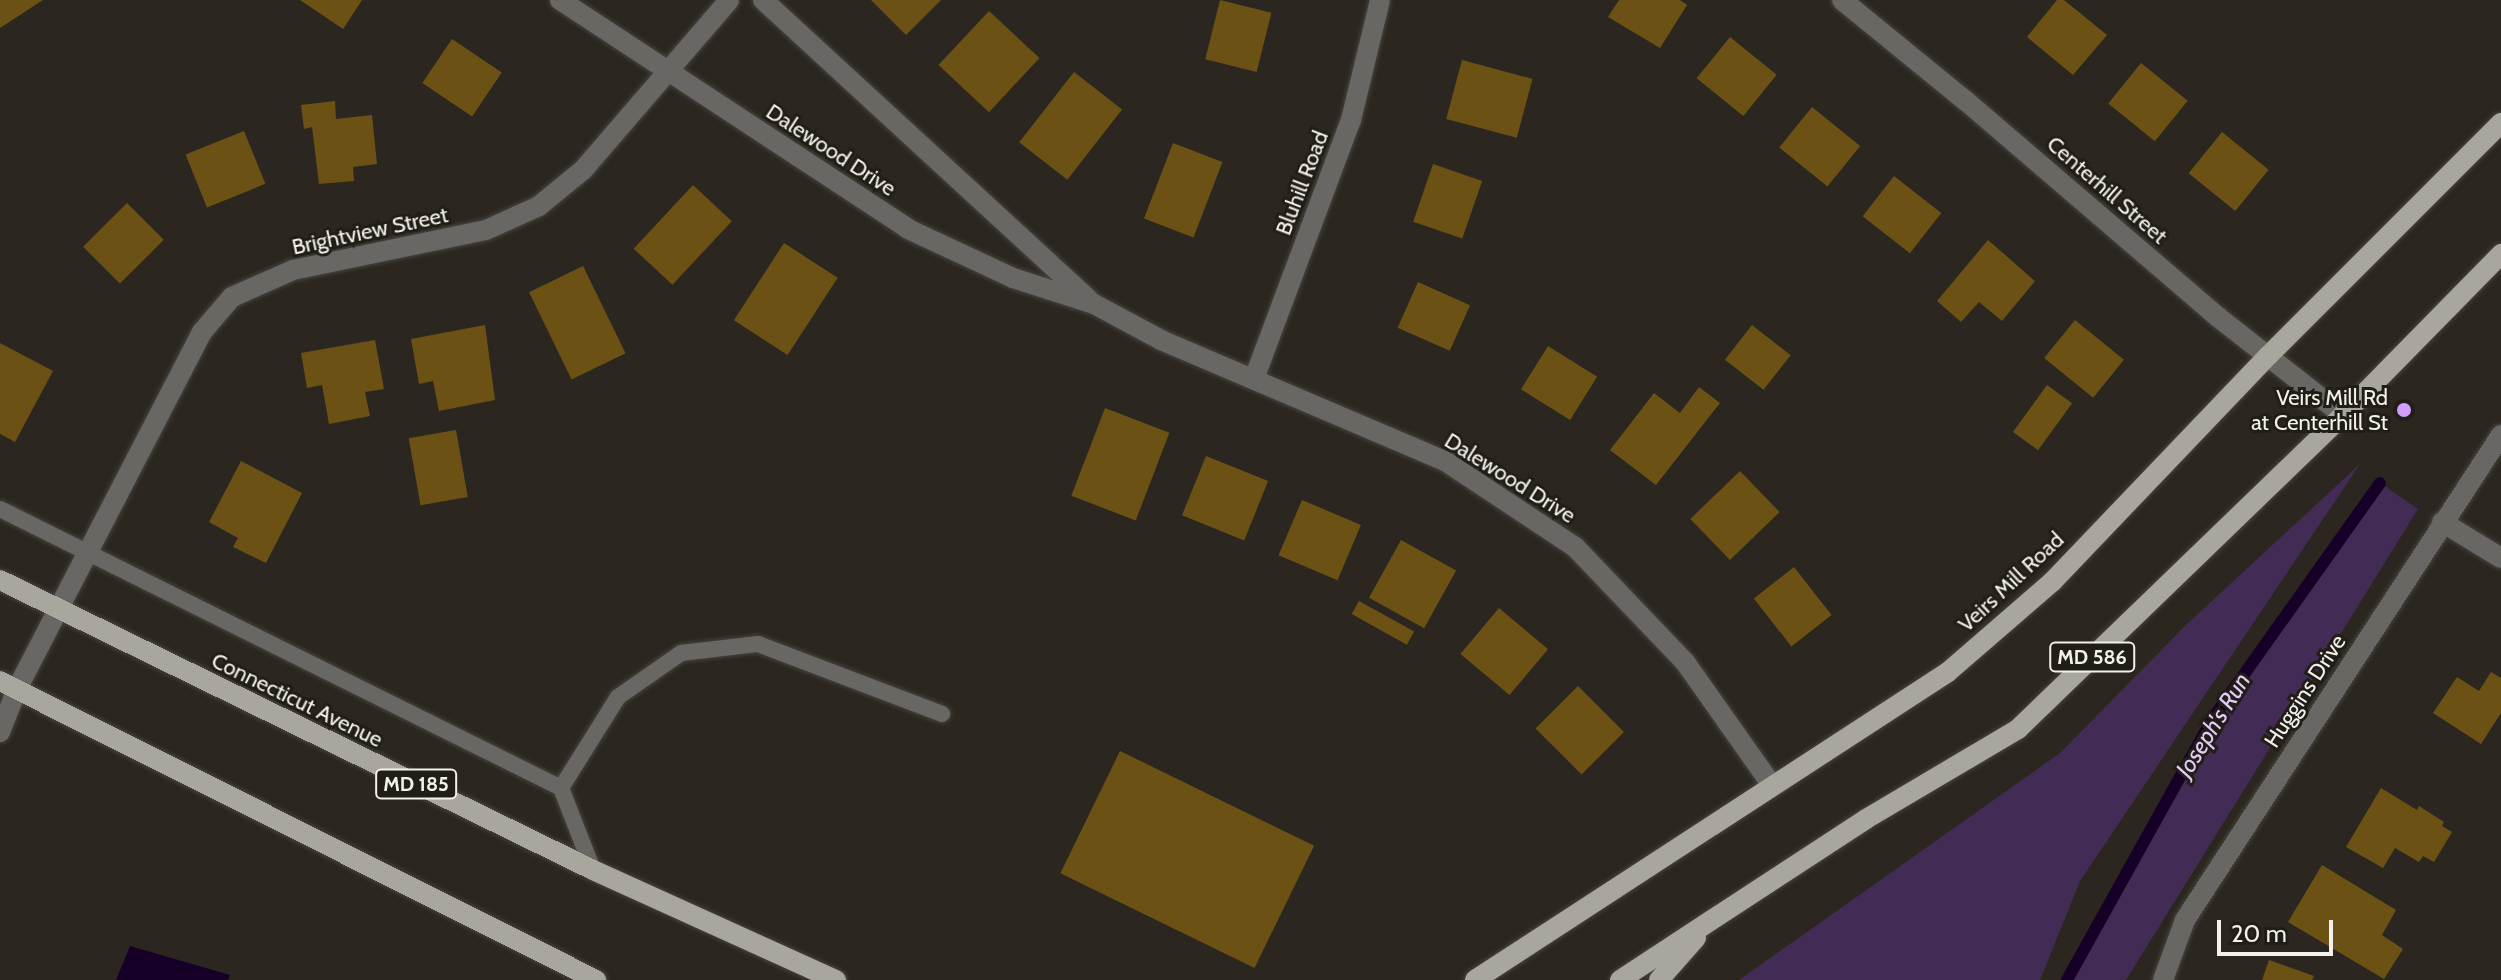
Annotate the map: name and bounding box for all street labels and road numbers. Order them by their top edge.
street label: Dalewood Drive [761,98,901,202]
street label: Bluhill Road [1270,127,1334,239]
street label: Centerhill Street [2041,131,2173,249]
street label: Brightview Street [290,202,450,260]
street label: Dalewood Drive [1440,427,1580,529]
street label: Veirs Mill Road [1953,527,2069,637]
street label: Huggins Drive [2259,630,2351,752]
road number: MD 586 [2048,641,2136,673]
street label: Connecticut Avenue [207,647,387,753]
road number: MD 185 [374,768,458,800]

